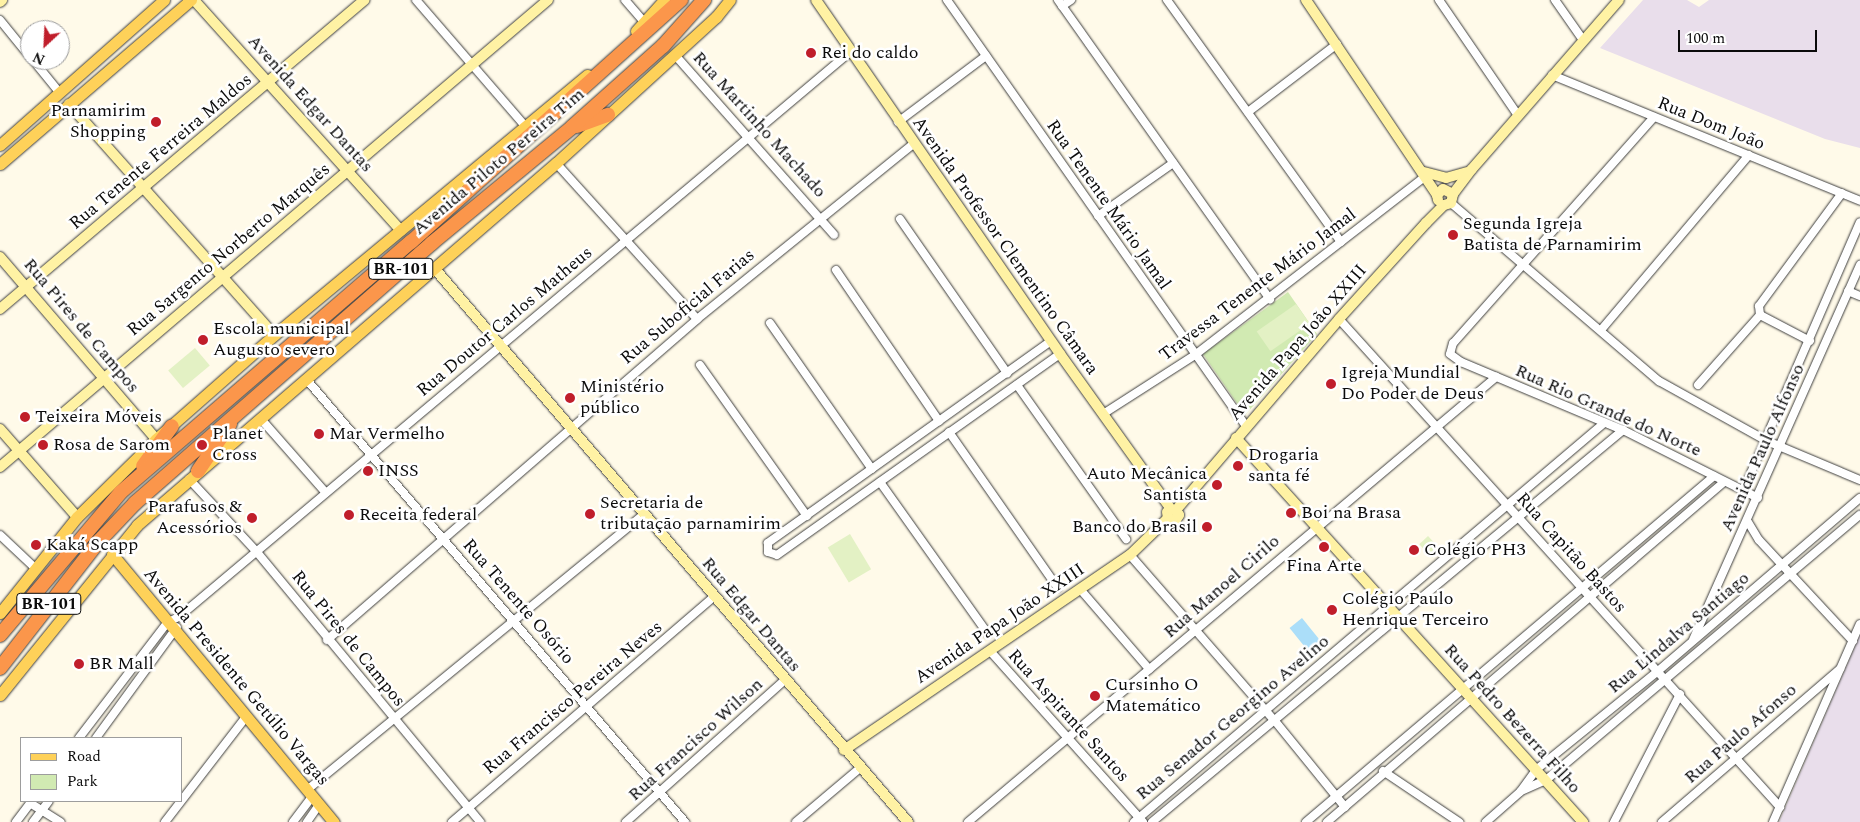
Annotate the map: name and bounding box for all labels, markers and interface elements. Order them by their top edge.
north arrow [20,20,70,70]
scale bar [1680,20,1819,52]
text: 100 m [1686,27,1725,50]
street label: Avenida Edgar Dantas [243,31,377,177]
place label: Rei do caldo [821,42,918,64]
text: N [29,46,48,70]
street label: Rua Martinho Machado [688,47,830,203]
marker: Rei do caldo [805,47,817,59]
street label: Rua Tenente Ferreira Maldos [65,69,257,235]
street label: Avenida Piloto Pereira Tim [409,84,589,240]
street label: Rua Dom João [1654,93,1768,155]
place label: Parnamirim Shopping [50,101,146,144]
street label: Avenida Professor Clementino Câmara [907,113,1103,379]
marker: Parnamirim Shopping [150,116,162,128]
street label: Rua Tenente Mário Jamal [1041,116,1175,294]
street label: Rua Sargento Norberto Marquês [123,159,335,341]
street label: Travessa Tenente Mário Jamal [1155,204,1361,366]
place label: Segunda Igreja Batista de Parnamirim [1463,214,1642,256]
marker: Segunda Igreja Batista de Parnamirim [1447,229,1459,241]
street label: Rua Doutor Carlos Matheus [413,242,597,402]
street label: Rua Suboficial Farias [617,245,759,369]
street label: Rua Pires de Campos [18,254,144,398]
road number: BR-101 [367,255,435,282]
street label: Avenida Papa João XXIII [1224,260,1372,426]
place label: Escola municipal Augusto severo [213,319,350,362]
marker: Escola municipal Augusto severo [197,334,209,346]
street label: Rua Rio Grande do Norte [1512,360,1704,462]
street label: Avenida Paulo Alfonso [1716,361,1810,535]
place label: Igreja Mundial Do Poder de Deus [1341,363,1484,406]
place label: Ministério público [580,377,664,419]
marker: Igreja Mundial Do Poder de Deus [1325,378,1337,390]
marker: Ministério público [564,392,576,404]
place label: Teixeira Móveis [35,406,162,428]
marker: Teixeira Móveis [19,411,31,423]
place label: Mar Vermelho [329,423,445,445]
place label: Planet Cross [212,424,263,466]
marker: Mar Vermelho [313,428,325,440]
place label: Rosa de Sarom [53,434,170,456]
marker: Rosa de Sarom [37,439,49,451]
marker: Planet Cross [196,439,208,451]
place label: Drogaria santa fé [1248,445,1319,488]
place label: INSS [378,460,419,482]
marker: Drogaria santa fé [1232,460,1244,472]
place label: Auto Mecânica Santista [1086,464,1207,506]
marker: INSS [362,465,374,477]
marker: Auto Mecânica Santista [1211,479,1223,491]
street label: Rua Capitão Bastos [1511,488,1631,618]
place label: Secretaria de tributação parnamirim [600,493,781,536]
place label: Parafusos & Acessórios [148,497,242,540]
place label: Boi na Brasa [1301,502,1401,524]
place label: Receita federal [359,504,477,526]
marker: Boi na Brasa [1285,507,1297,519]
marker: Secretaria de tributação parnamirim [584,508,596,520]
marker: Receita federal [343,509,355,521]
marker: Parafusos & Acessórios [246,512,258,524]
place label: Banco do Brasil [1072,516,1197,538]
marker: Banco do Brasil [1201,521,1213,533]
street label: Rua Manoel Cirilo [1160,531,1284,643]
place label: Kaká Scapp [46,534,138,556]
street label: Rua Tenente Osório [458,535,578,669]
marker: Kaká Scapp [30,539,42,551]
place label: Colégio PH3 [1424,539,1526,561]
marker: Fina Arte [1318,541,1330,553]
marker: Colégio PH3 [1408,544,1420,556]
street label: Rua Edgar Dantas [697,553,805,677]
place label: Fina Arte [1286,555,1362,577]
street label: Avenida Papa João XXIII [911,559,1089,689]
street label: Avenida Presidente Getúlio Vargas [138,564,334,790]
street label: Rua Pires de Campos [286,567,410,711]
street label: Rua Lindalva Santiago [1604,567,1754,699]
place label: Colégio Paulo Henrique Terceiro [1342,589,1489,632]
road number: BR-101 [15,590,83,618]
marker: Colégio Paulo Henrique Terceiro [1326,604,1338,616]
street label: Rua Francisco Pereira Neves [479,617,667,779]
street label: Rua Senador Georgino Avelino [1132,631,1334,805]
street label: Rua Pedro Bezerra Filho [1439,640,1585,798]
street label: Rua Aspirante Santos [1003,645,1133,787]
place label: BR Mall [89,653,154,675]
marker: BR Mall [73,658,85,670]
street label: Rua Francisco Wilson [624,674,768,806]
place label: Cursinho O Matemático [1105,675,1201,718]
street label: Rua Paulo Afonso [1680,679,1802,789]
marker: Cursinho O Matemático [1089,690,1101,702]
legend [20,737,182,802]
text: Road [67,745,101,768]
text: Park [67,770,98,793]

